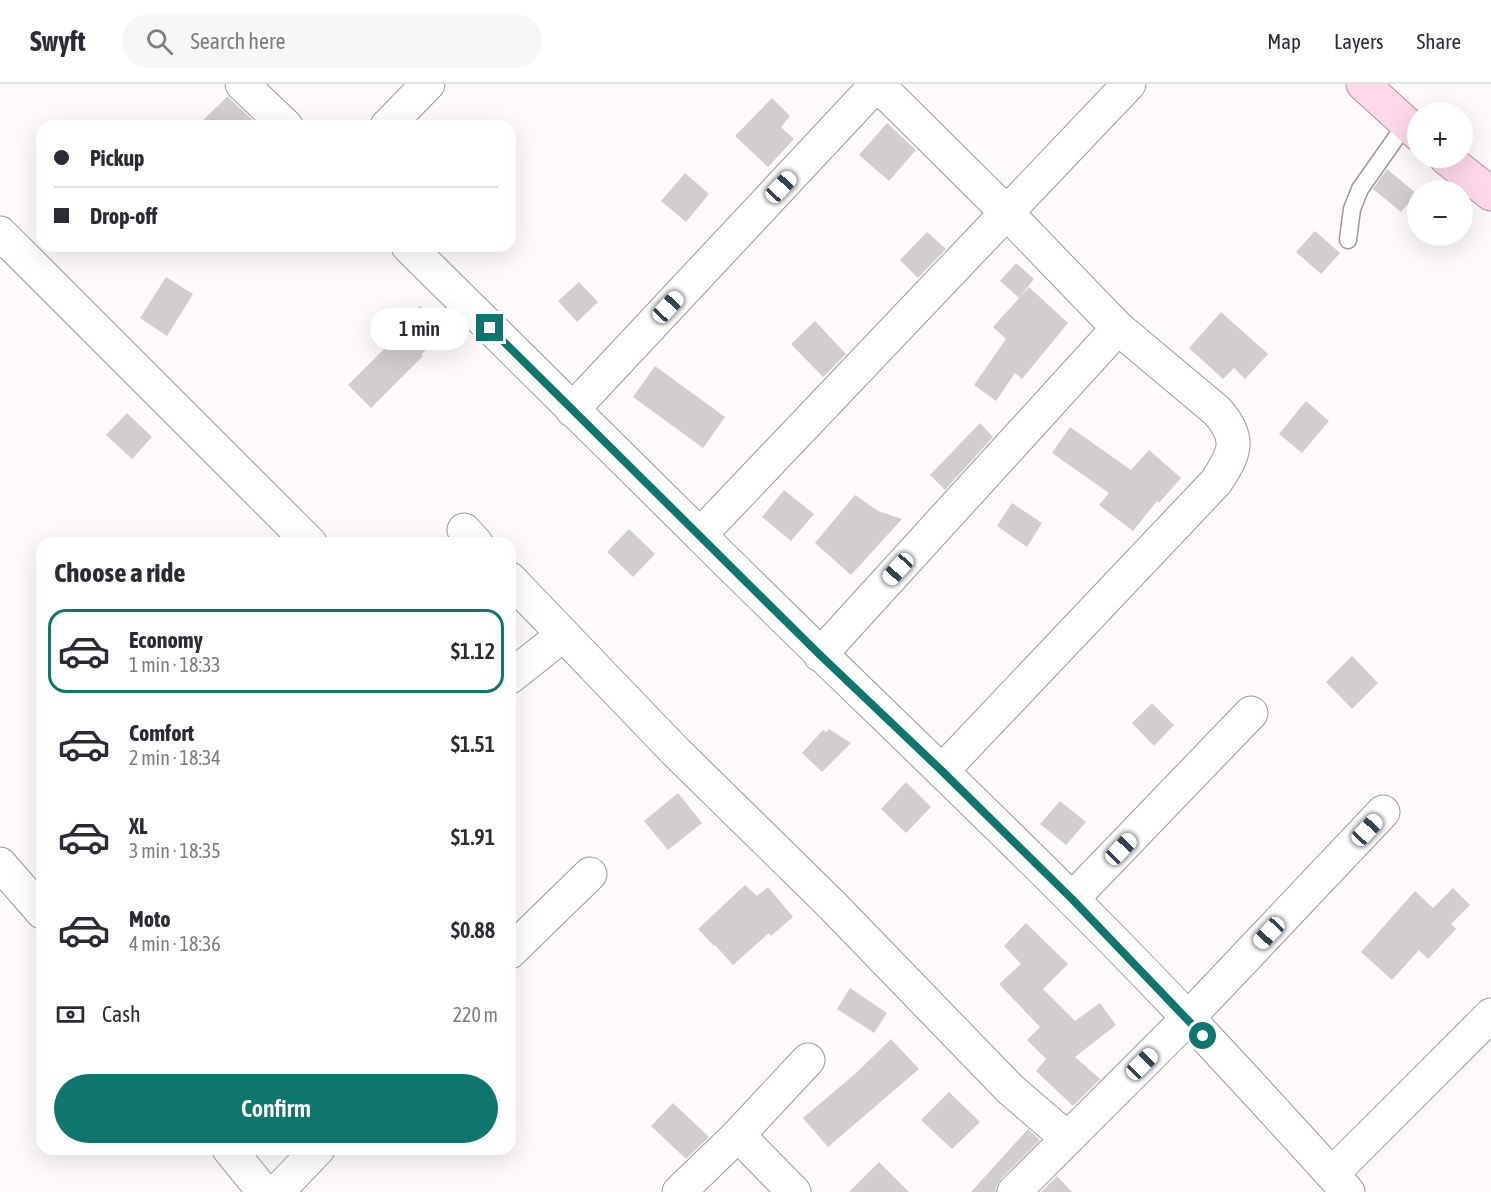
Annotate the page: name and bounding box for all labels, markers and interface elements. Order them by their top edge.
search box [122,14,542,68]
text: Swyft [30,25,86,57]
icon: search [143,25,176,58]
text: Search here [191,28,285,54]
text: Map [1267,29,1301,53]
text: Layers [1334,29,1384,53]
text: Share [1417,29,1461,53]
map controls [1407,102,1473,246]
button: + [1407,102,1473,168]
text: Pickup [90,145,145,171]
car [762,168,800,206]
button: − [1407,180,1473,246]
text: Drop-off [90,203,157,229]
car [649,288,687,326]
callout: 1 min [370,307,469,349]
route end [476,314,503,341]
text: 1 min [399,317,440,340]
car [879,550,917,588]
text: Choose a ride [54,557,186,588]
icon: car [57,624,111,678]
text: Economy [129,627,203,653]
text: $1.12 [451,638,495,664]
text: 1 min · 18:33 [129,653,221,676]
icon: car [57,717,111,771]
text: Comfort [129,720,194,746]
text: $1.51 [451,731,495,757]
text: 2 min · 18:34 [129,746,221,769]
icon: car [57,810,111,864]
car [1348,811,1386,849]
text: XL [129,813,147,839]
text: $1.91 [451,824,495,850]
car [1102,830,1140,868]
text: 3 min · 18:35 [129,839,221,862]
icon: car [57,903,111,957]
text: Moto [129,906,171,932]
car [1250,914,1288,952]
text: $0.88 [451,917,495,943]
text: 4 min · 18:36 [129,932,221,955]
icon: cash [54,998,87,1031]
text: Cash [102,1001,141,1027]
text: 220 m [453,1003,498,1026]
route start [1189,1022,1216,1049]
car [1123,1045,1161,1083]
button: Confirm [54,1074,498,1143]

